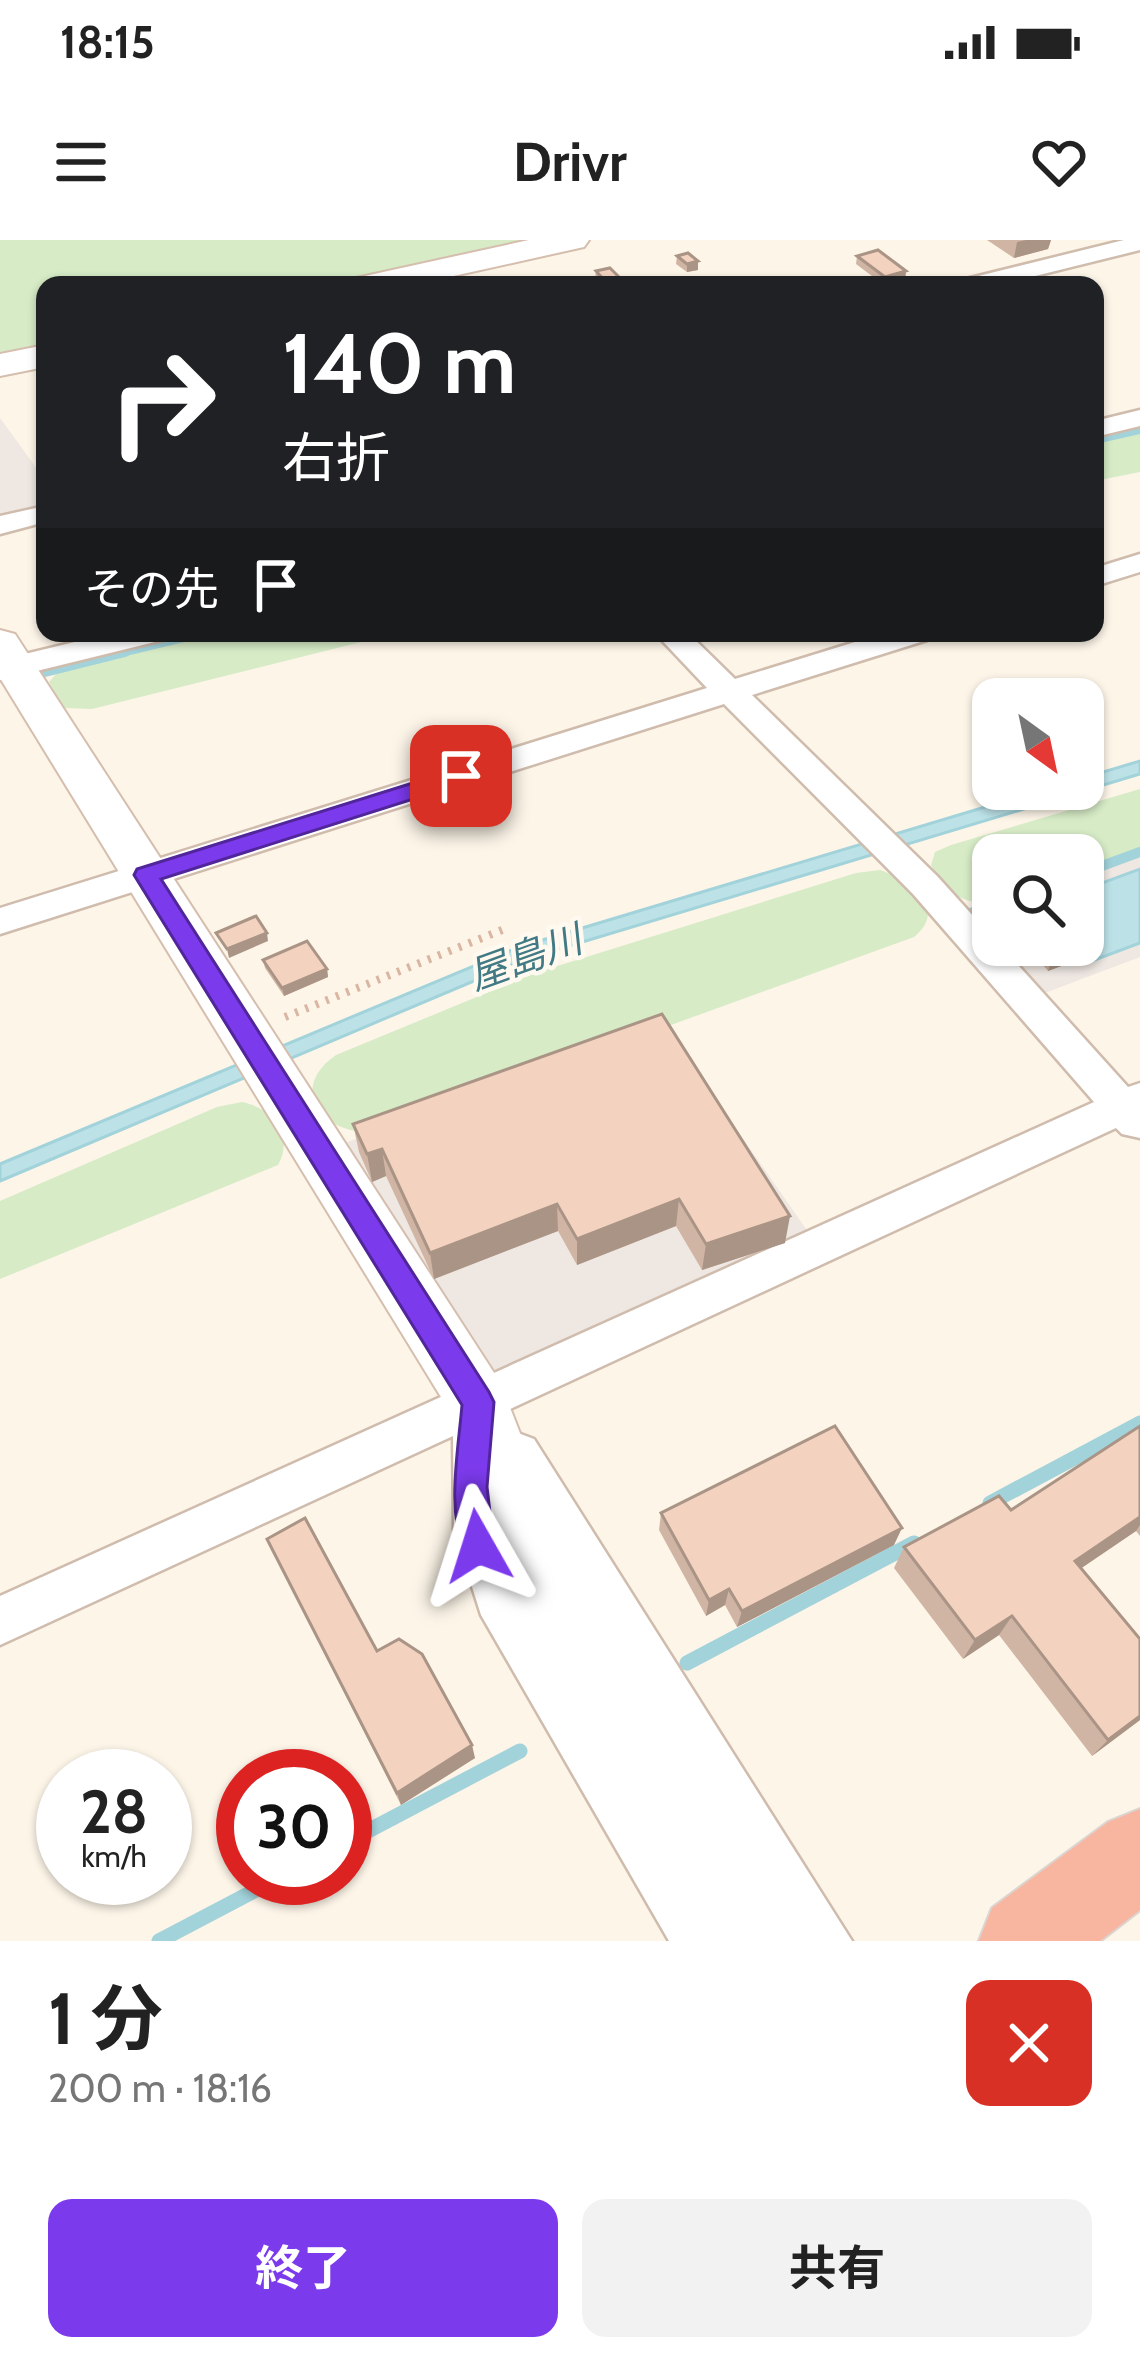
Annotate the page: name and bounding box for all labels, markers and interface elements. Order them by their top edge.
text: 18:15 [60,15,155,69]
icon: menu [48,129,114,195]
text: Drivr [513,129,627,195]
icon: heart [1026,129,1092,195]
text: 140 m [282,312,516,414]
icon: right [84,324,240,480]
text: 右折 [282,425,390,491]
icon: arrive [243,552,309,618]
text: その先 [84,562,219,616]
north arrow [972,678,1104,810]
map controls [972,678,1104,966]
pin [410,725,512,827]
icon: arrive [428,743,494,809]
button: search [972,834,1104,966]
water label: 屋島川 [462,913,592,1000]
position arrow [415,1483,541,1609]
speed limit sign: 30 [216,1749,372,1905]
text: 28 [80,1775,148,1848]
text: km/h [81,1838,147,1875]
text: 1 分 [48,1975,163,2062]
button: close [966,1980,1092,2106]
text: 200 m · 18:16 [48,2064,272,2112]
button: 終了 [48,2199,558,2337]
button: 共有 [582,2199,1092,2337]

